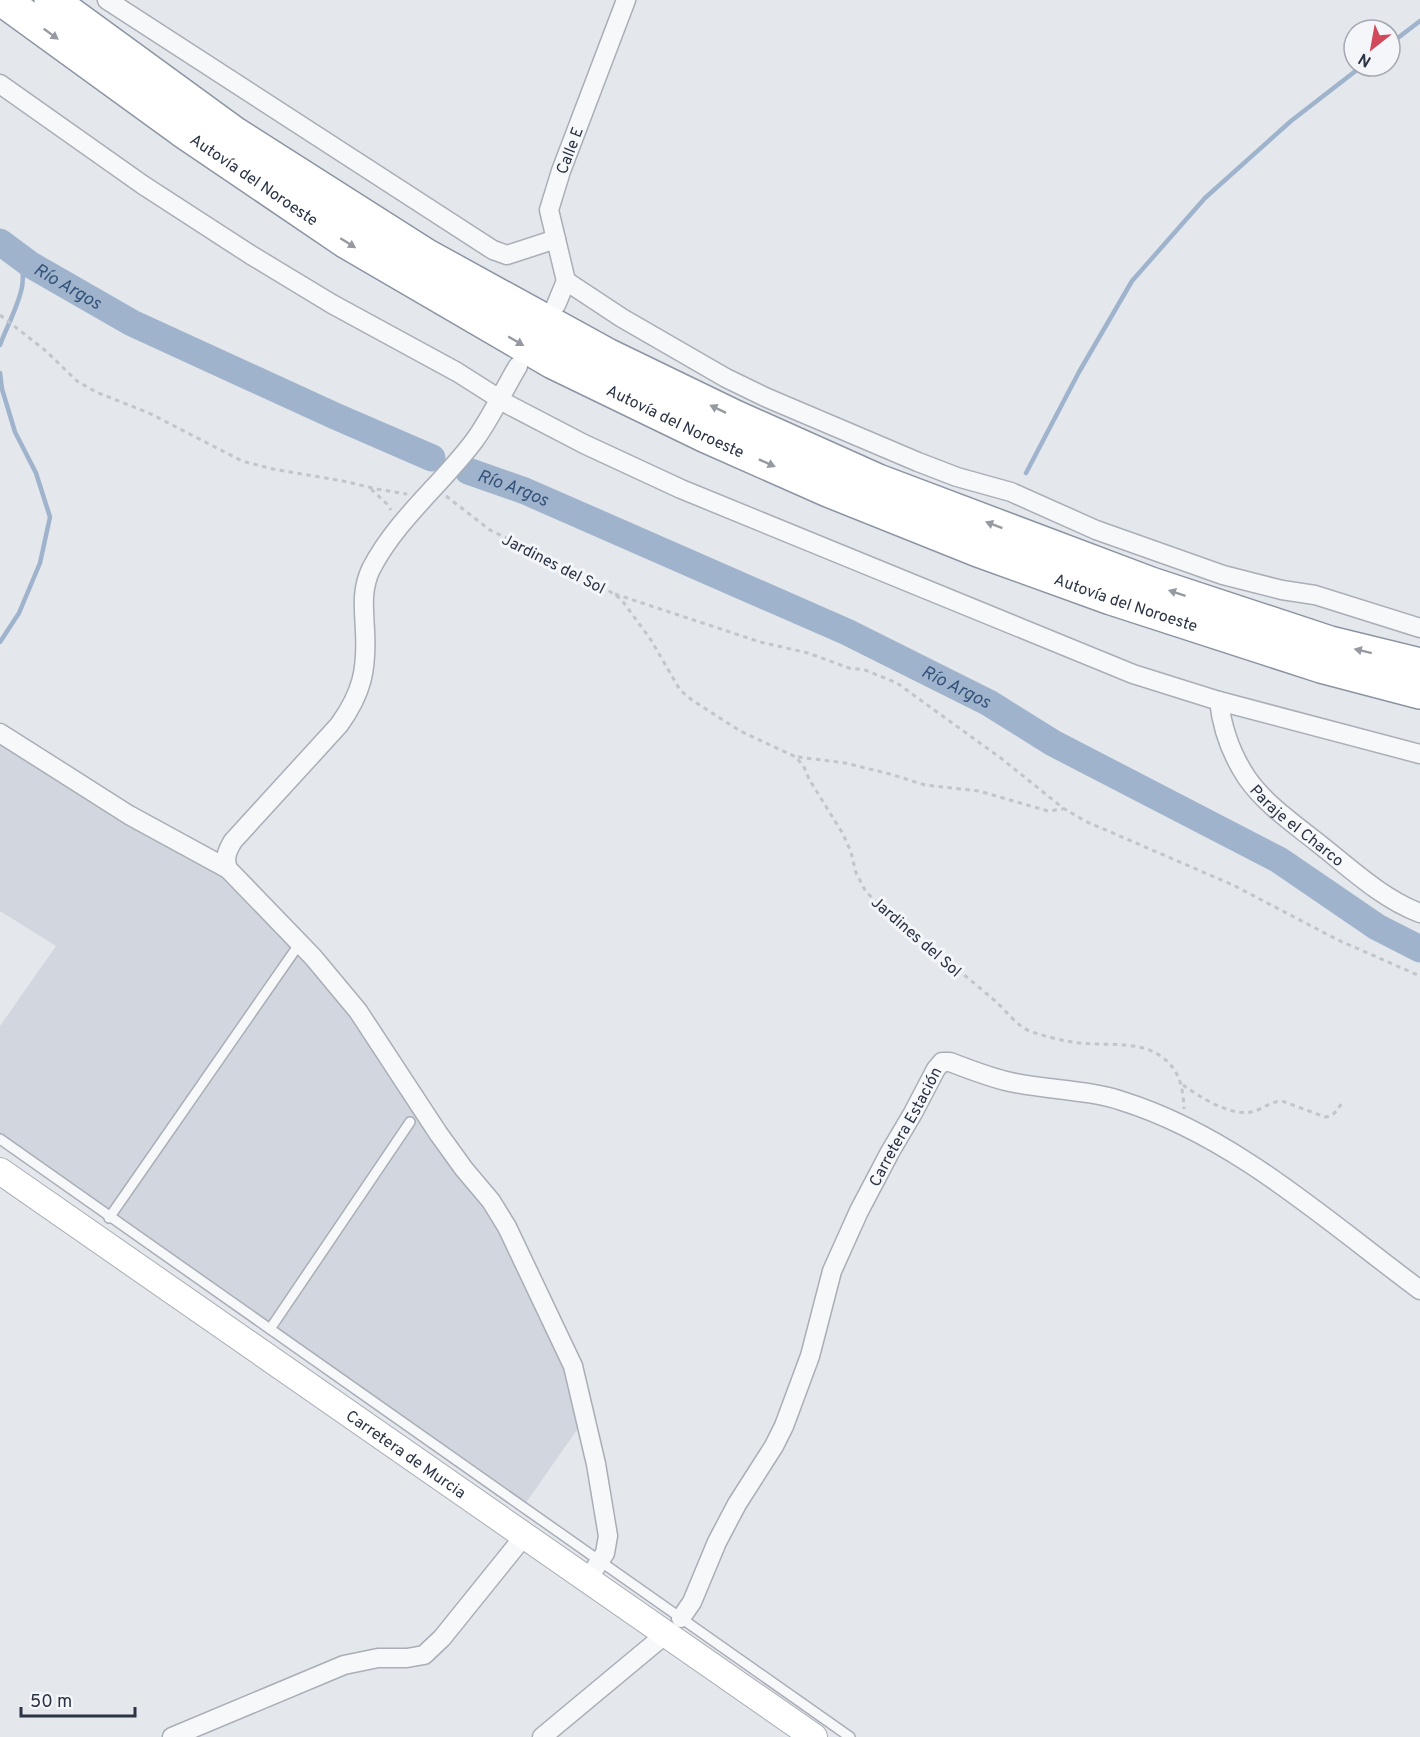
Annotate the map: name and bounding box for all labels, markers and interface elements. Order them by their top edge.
north arrow [1342,18,1402,78]
one-way arrow [43,28,58,40]
text: N [1355,48,1375,71]
street label: Calle E [553,124,589,177]
street label: Autovía del Noroeste [186,131,321,231]
one-way arrow [340,237,356,248]
water label: Río Argos [29,259,106,316]
one-way arrow [508,336,525,346]
street label: Autovía del Noroeste [603,381,747,464]
one-way arrow [709,404,726,413]
one-way arrow [759,458,777,468]
water label: Río Argos [474,465,552,513]
one-way arrow [985,520,1003,529]
street label: Jardines del Sol [498,530,608,599]
street label: Autovía del Noroeste [1051,570,1200,637]
one-way arrow [1168,587,1186,597]
one-way arrow [1354,645,1372,655]
water label: Río Argos [917,661,995,715]
street label: Paraje el Charco [1244,781,1347,872]
street label: Jardines del Sol [866,893,965,982]
street label: Carretera Estación [866,1064,947,1190]
street label: Carretera de Murcia [341,1407,469,1504]
scale bar [21,1680,135,1718]
text: 50 m [30,1691,72,1714]

